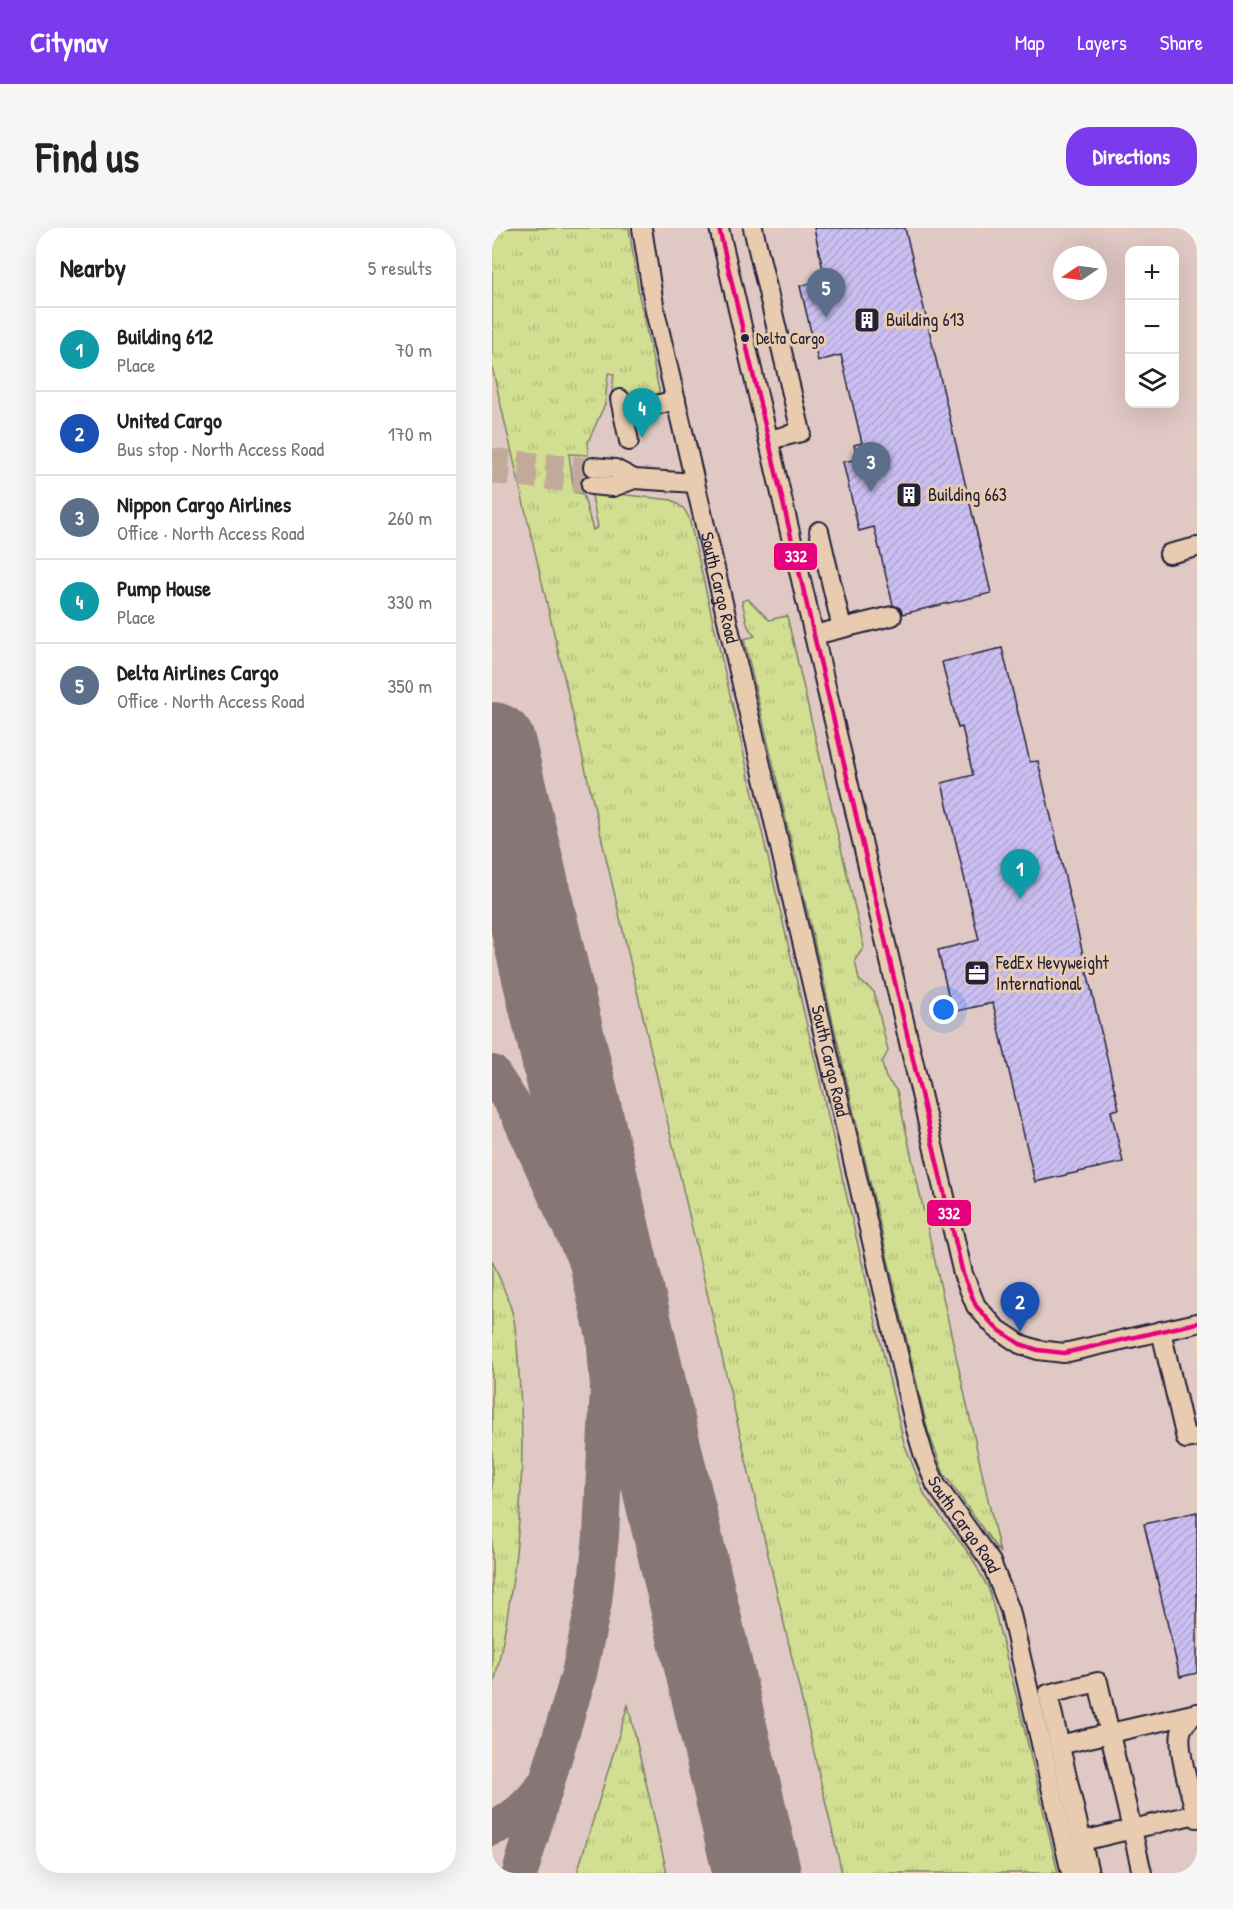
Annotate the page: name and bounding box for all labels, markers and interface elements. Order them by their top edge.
text: Citynav [30,23,108,61]
text: Map [1015,28,1044,57]
text: Layers [1077,28,1127,57]
text: Share [1160,28,1203,57]
button: Directions [1066,127,1197,186]
text: Find us [36,128,139,185]
north arrow [1053,246,1107,300]
map controls [1125,246,1179,408]
button: + [1125,246,1179,300]
text: Nearby [60,250,126,285]
text: 5 results [368,254,432,281]
pin: 5 [806,268,846,318]
button: − [1125,300,1179,354]
building icon: Building 613 [852,305,882,335]
place label: Building 613 [886,307,964,332]
text: Building 612 [117,321,213,351]
place label: Delta Cargo [756,327,825,349]
marker: Delta Cargo [739,332,751,344]
text: 1 [76,336,83,363]
text: 70 m [395,336,432,363]
text: Place [117,351,156,378]
button: layers [1125,354,1179,408]
pin: 4 [622,388,662,438]
text: United Cargo [117,405,222,435]
text: 2 [75,420,84,447]
text: 170 m [388,420,432,447]
text: Bus stop · North Access Road [117,435,324,462]
pin: 3 [852,442,890,492]
building icon: Building 663 [894,480,924,510]
place label: Building 663 [928,482,1007,507]
text: Nippon Cargo Airlines [117,489,291,519]
text: 3 [75,504,84,531]
text: 260 m [388,504,432,531]
text: Office · North Access Road [117,519,304,546]
street label: South Cargo Road [695,529,745,646]
line badge: 332 [773,542,818,571]
text: 332 [785,545,807,567]
text: Pump House [117,573,211,603]
text: 4 [76,588,83,615]
text: 330 m [387,588,432,615]
text: Place [117,603,156,630]
text: Delta Airlines Cargo [117,657,278,687]
text: 5 [75,672,84,699]
text: 350 m [387,672,432,699]
text: Office · North Access Road [117,687,304,714]
pin: 1 [1000,850,1040,899]
place label: FedEx Hevyweight International [995,950,1110,996]
office icon: FedEx Hevyweight International [962,958,992,988]
your location [929,995,958,1024]
street label: South Cargo Road [805,1003,855,1119]
line badge: 332 [926,1199,972,1227]
text: 332 [938,1202,960,1224]
pin: 2 [1000,1282,1040,1332]
street label: South Cargo Road [922,1472,1007,1576]

